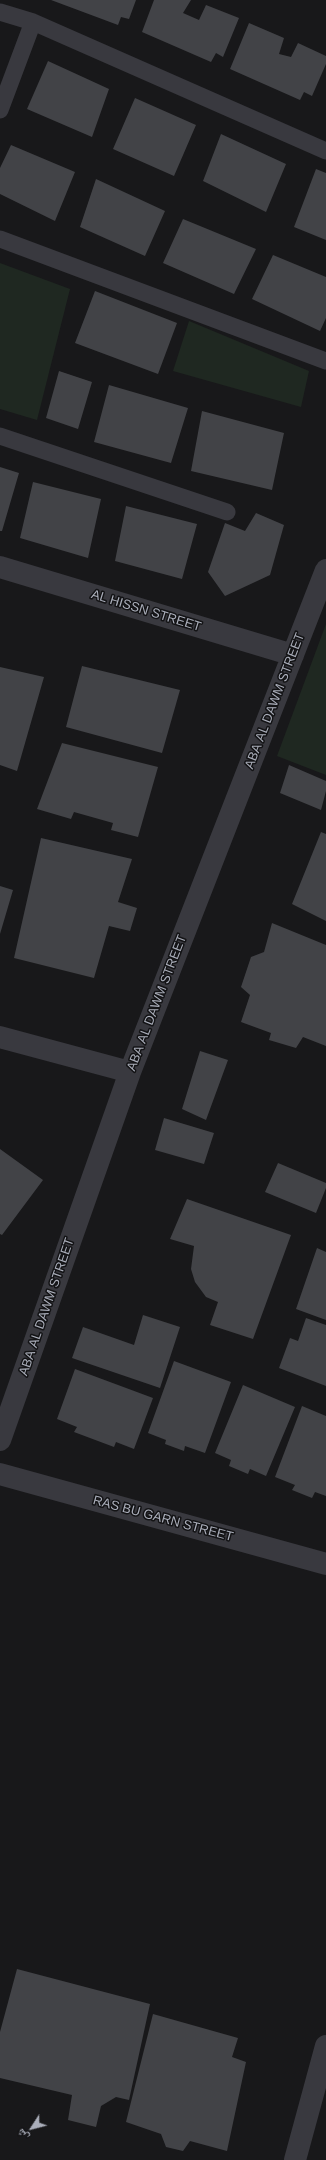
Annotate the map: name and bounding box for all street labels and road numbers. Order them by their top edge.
street label: AL HISSN STREET [89,587,203,635]
street label: ABA AL DAWM STREET [242,631,308,771]
street label: ABA AL DAWM STREET [124,933,190,1073]
street label: ABA AL DAWM STREET [16,1236,78,1378]
street label: RAS BU GARN STREET [91,1493,235,1545]

